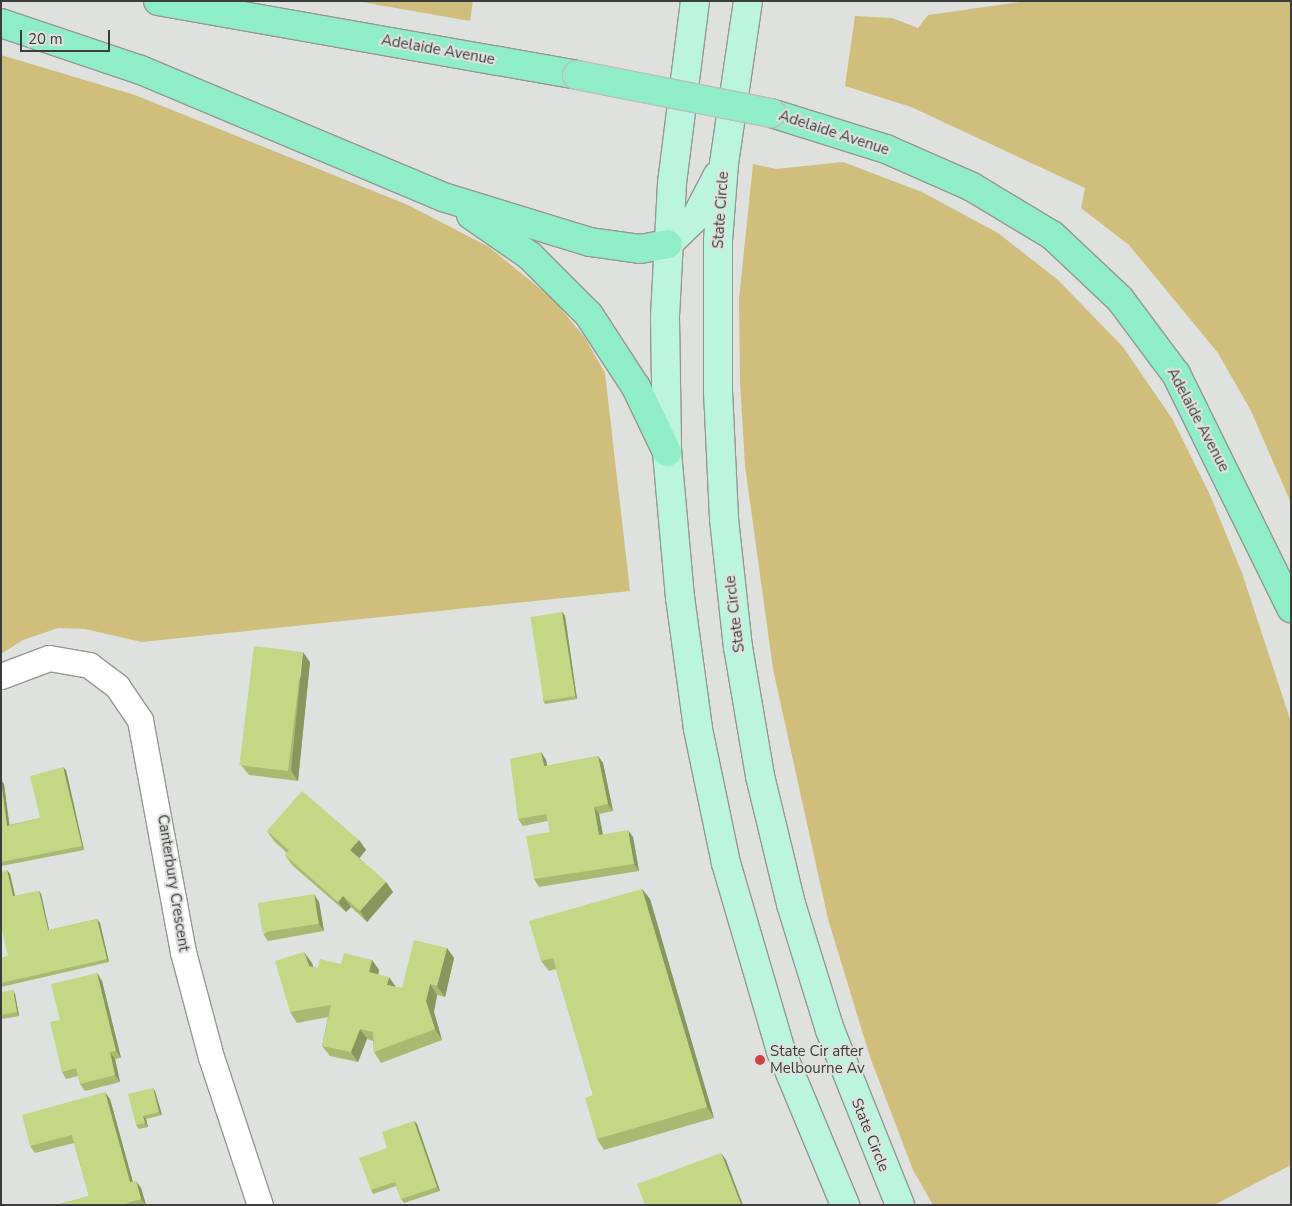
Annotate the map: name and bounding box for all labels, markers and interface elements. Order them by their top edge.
scale bar [22,20,112,52]
text: 20 m [28,29,63,49]
street label: Adelaide Avenue [380,31,496,69]
street label: Adelaide Avenue [776,107,892,159]
street label: State Circle [709,171,733,249]
street label: Adelaide Avenue [1163,365,1233,475]
street label: State Circle [721,574,749,654]
street label: Canterbury Crescent [153,813,193,953]
place label: State Cir after Melbourne Av [770,1042,865,1077]
marker: State Cir after Melbourne Av [754,1054,766,1066]
street label: State Circle [847,1096,893,1174]

